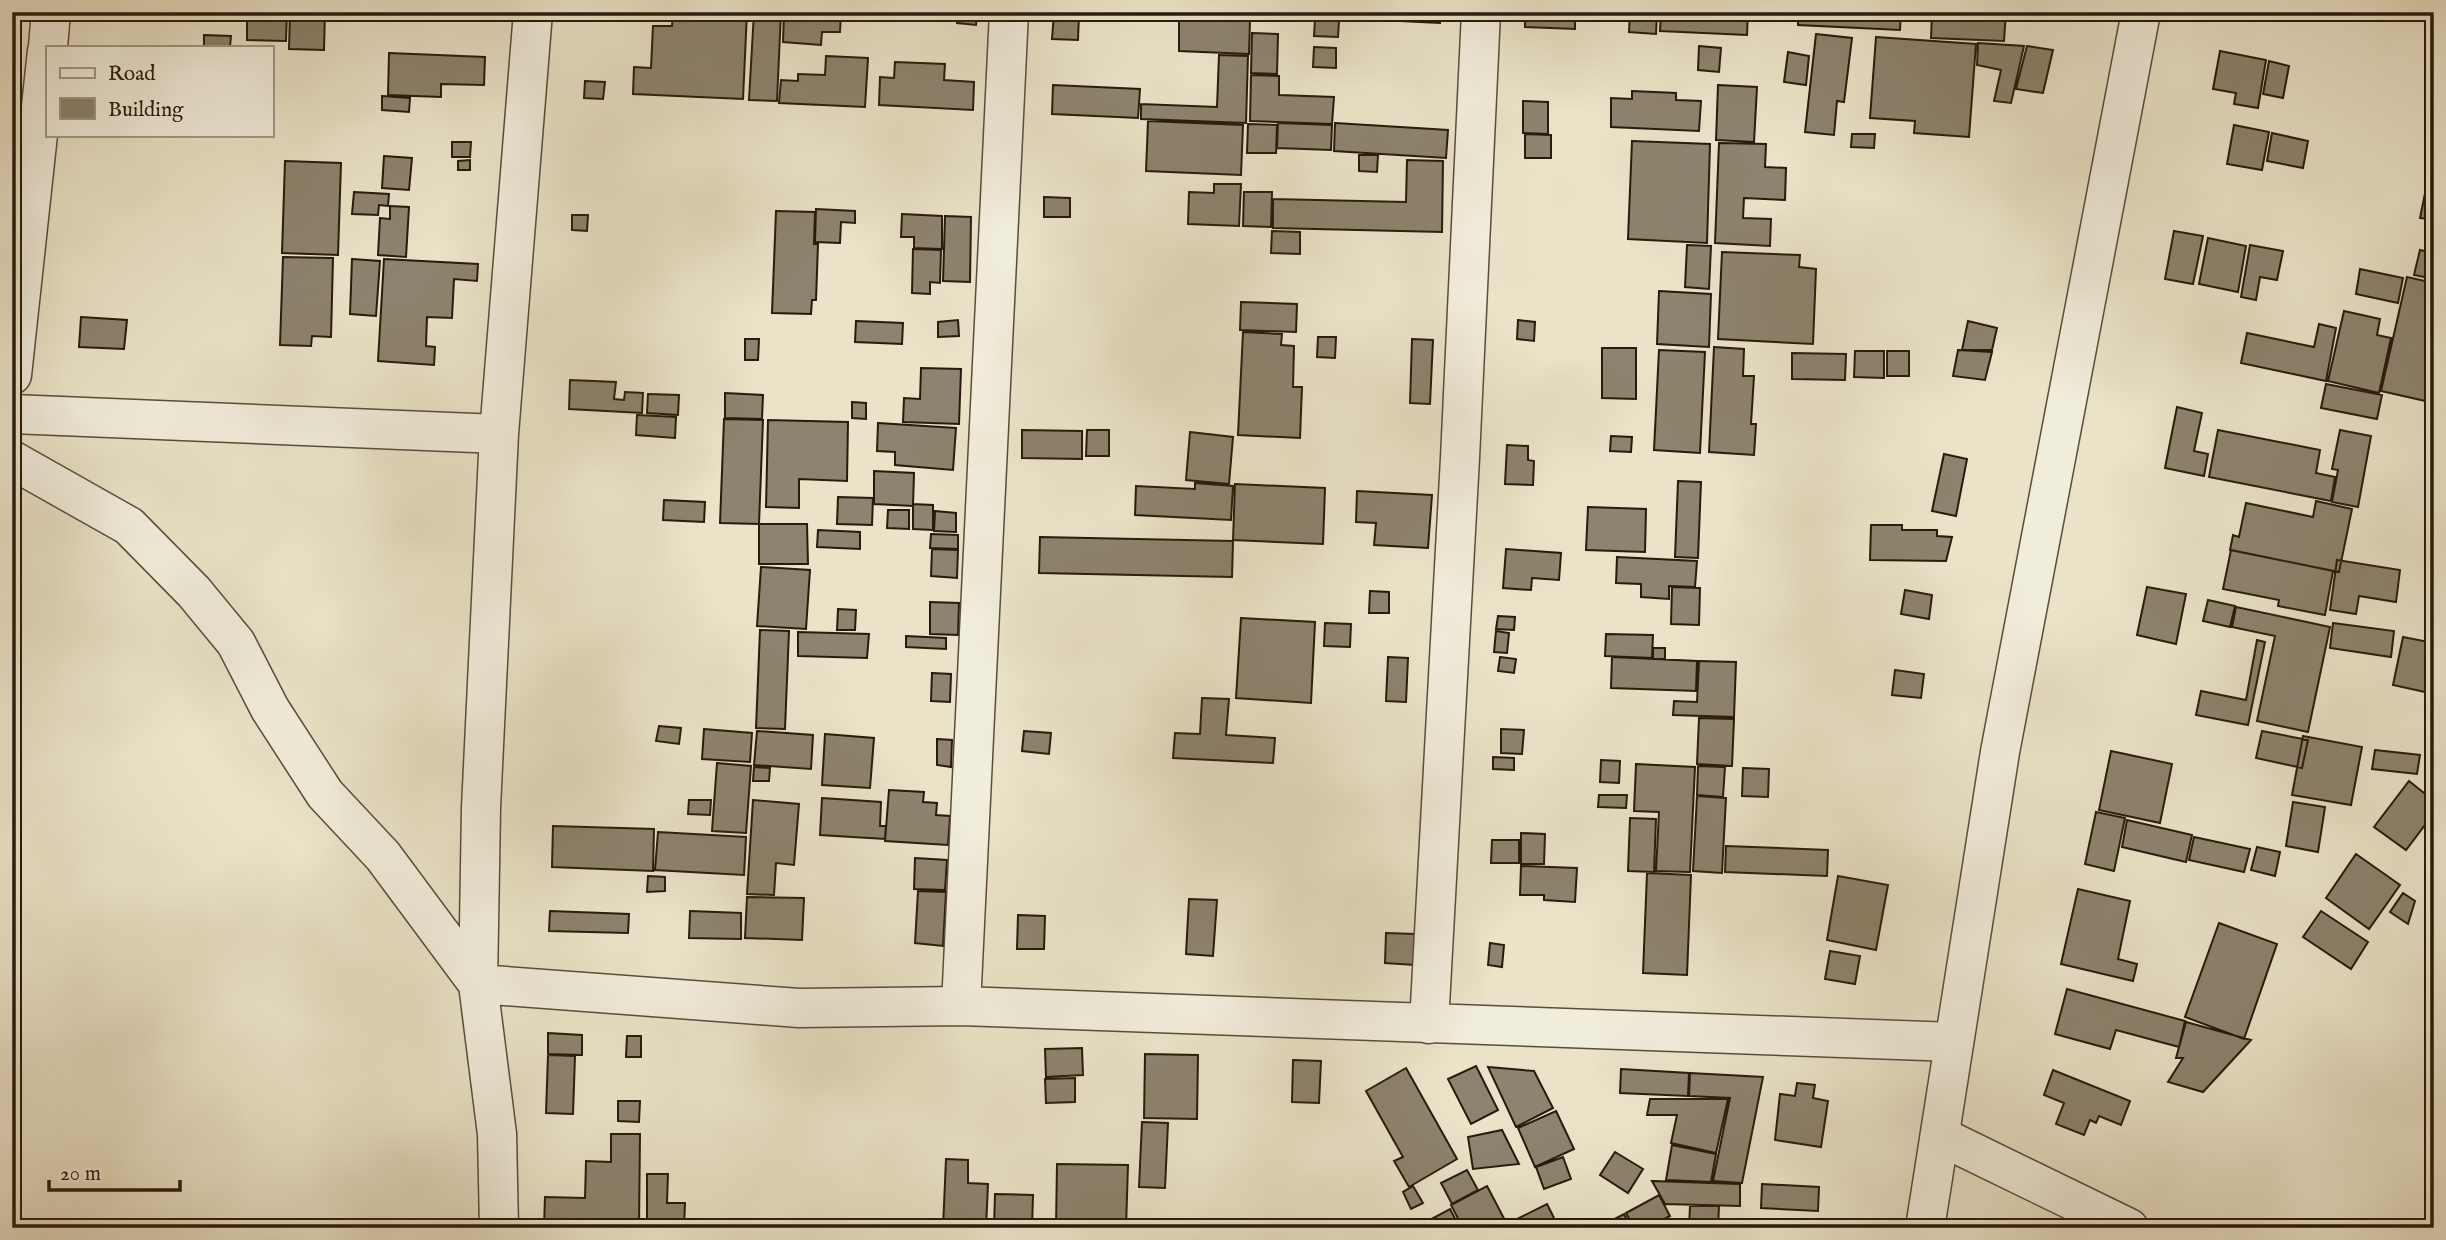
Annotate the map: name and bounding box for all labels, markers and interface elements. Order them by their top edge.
legend [46,46,273,136]
text: Road [108,61,156,88]
text: Building [108,97,184,124]
scale bar [49,1149,180,1193]
text: 20 m [60,1161,101,1188]

